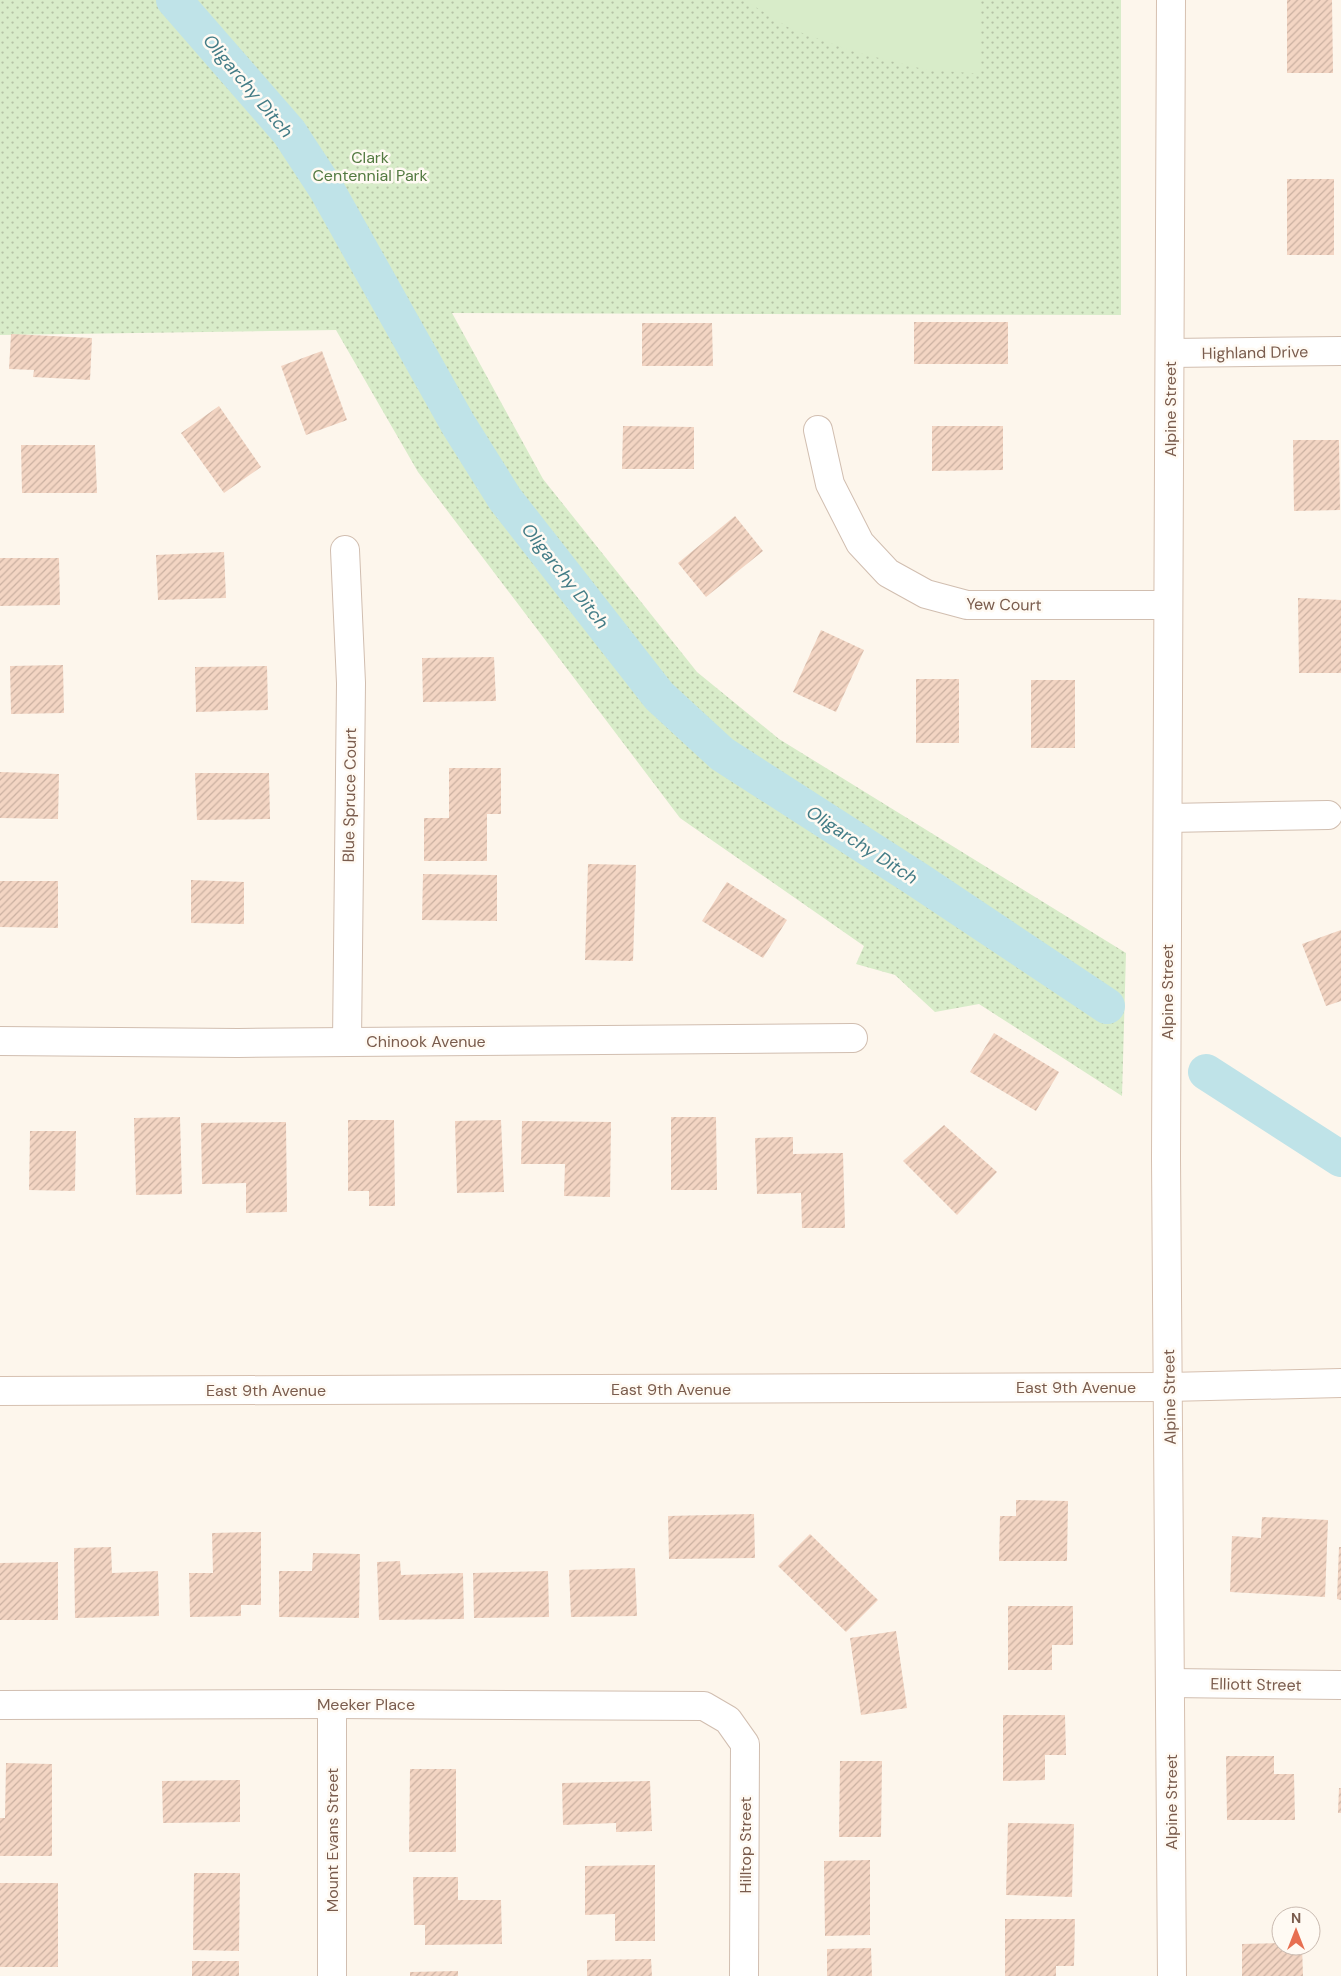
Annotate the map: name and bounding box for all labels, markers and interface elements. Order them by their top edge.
water label: Oligarchy Ditch [198,29,298,143]
park label: Clark Centennial Park [312,147,428,186]
street label: Highland Drive [1202,341,1308,364]
street label: Alpine Street [1160,361,1181,457]
water label: Oligarchy Ditch [516,518,614,634]
street label: Yew Court [966,593,1042,616]
street label: Blue Spruce Court [338,727,361,863]
water label: Oligarchy Ditch [802,800,922,890]
street label: Alpine Street [1157,944,1178,1040]
street label: Chinook Avenue [366,1031,486,1052]
street label: Alpine Street [1158,1349,1181,1445]
street label: East 9th Avenue [1016,1377,1136,1398]
street label: East 9th Avenue [611,1379,731,1400]
street label: East 9th Avenue [206,1380,326,1401]
street label: Elliott Street [1210,1673,1302,1696]
street label: Meeker Place [317,1694,415,1715]
street label: Alpine Street [1161,1754,1182,1850]
street label: Mount Evans Street [322,1768,343,1912]
street label: Hilltop Street [735,1796,756,1894]
north arrow [1271,1906,1321,1956]
text: N [1291,1909,1301,1927]

